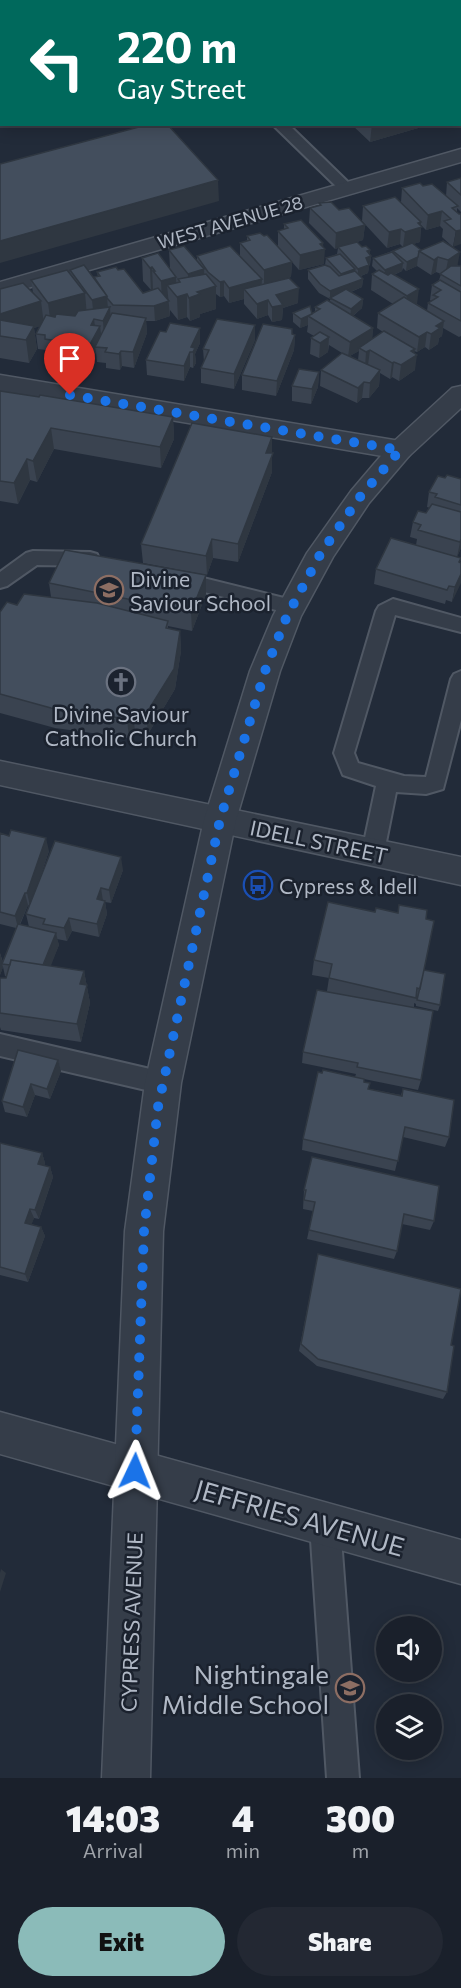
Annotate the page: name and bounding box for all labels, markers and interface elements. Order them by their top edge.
text: 220 m [117,20,237,72]
icon: left [18,24,96,102]
text: Gay Street [117,72,246,105]
street label: WEST AVENUE 28 [155,191,305,253]
pin [44,333,95,395]
icon: arrive [53,342,86,375]
place label: Divine Saviour School [130,566,271,615]
school or university icon: Divine Saviour School [93,574,125,606]
church icon: Divine Saviour Catholic Church [105,666,137,698]
place label: Divine Saviour Catholic Church [45,701,197,750]
street label: IDELL STREET [248,814,390,868]
bus stop icon: Cypress & Idell [242,869,274,901]
place label: Cypress & Idell [279,873,418,898]
position arrow [103,1439,167,1503]
street label: JEFFRIES AVENUE [192,1472,408,1562]
street label: CYPRESS AVENUE [115,1532,147,1712]
map controls [376,1616,442,1760]
button: sound [376,1616,442,1682]
place label: Nightingale Middle School [161,1658,329,1719]
school or university icon: Nightingale Middle School [334,1672,366,1704]
button: layers [376,1694,442,1760]
text: 14:03 [66,1795,160,1839]
text: 4 [232,1795,254,1839]
text: 300 [326,1795,395,1839]
text: Arrival [83,1838,143,1862]
text: min [226,1838,260,1862]
text: m [352,1838,369,1862]
button: Exit [18,1907,225,1976]
button: Share [237,1907,443,1976]

